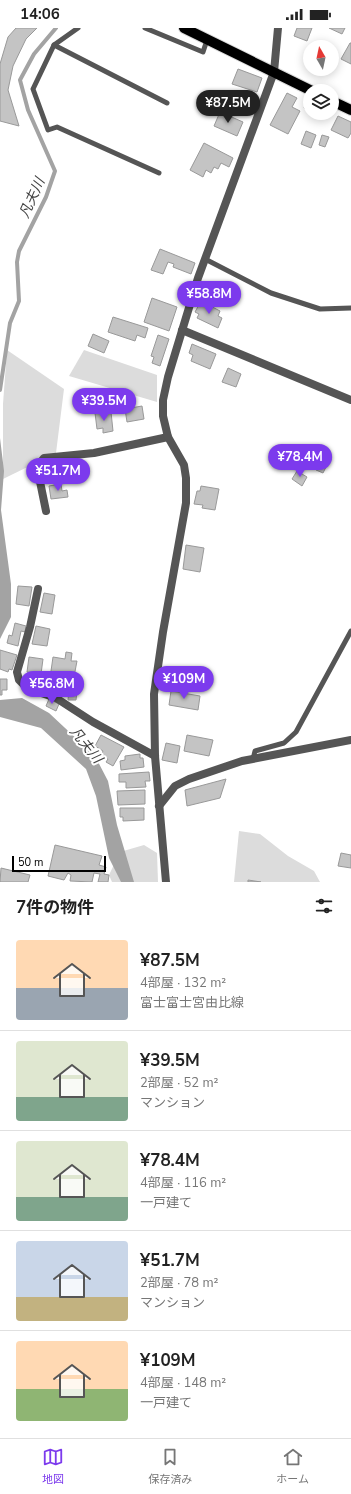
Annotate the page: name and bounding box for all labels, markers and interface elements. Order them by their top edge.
text: 14:06 [20,4,60,24]
north arrow [303,40,339,76]
map controls [303,40,339,120]
button: layers [303,84,339,120]
pin: ¥87.5M [195,90,261,124]
text: ¥87.5M [205,94,251,112]
water label: 凡夫川 [15,173,50,221]
pin: ¥58.8M [176,281,242,315]
text: ¥58.8M [186,285,232,303]
pin: ¥39.5M [71,388,137,422]
text: ¥39.5M [81,392,127,410]
pin: ¥78.4M [267,444,333,478]
text: ¥78.4M [277,448,323,466]
pin: ¥51.7M [25,458,91,492]
text: ¥51.7M [35,462,81,480]
pin: ¥109M [156,666,212,700]
text: ¥109M [163,670,205,688]
pin: ¥56.8M [19,671,85,705]
text: ¥56.8M [29,675,75,693]
water label: 凡夫川 [65,723,108,769]
scale bar [12,854,106,873]
text: 50 m [18,855,43,870]
icon: filters [313,895,335,917]
text: 7件の物件 [16,896,94,919]
text: ¥87.5M [140,949,200,972]
icon: home [48,956,96,1004]
text: 4部屋 · 132 m² [140,974,226,992]
text: 富士富士宮由比線 [140,994,244,1012]
text: ¥39.5M [140,1049,200,1072]
icon: home [48,1057,96,1105]
text: 2部屋 · 52 m² [140,1074,218,1092]
text: マンション [140,1094,205,1112]
text: ¥78.4M [140,1149,200,1172]
icon: home [48,1157,96,1205]
text: 4部屋 · 116 m² [140,1174,226,1192]
text: 一戸建て [140,1194,192,1212]
text: ¥51.7M [140,1249,200,1272]
icon: home [48,1257,96,1305]
text: 2部屋 · 78 m² [140,1274,218,1292]
text: マンション [140,1294,205,1312]
text: ¥109M [140,1349,196,1372]
icon: home [48,1357,96,1405]
text: 4部屋 · 148 m² [140,1374,226,1392]
text: 一戸建て [140,1394,192,1412]
tab: 地図 [42,1446,64,1487]
tab: 保存済み [148,1446,192,1487]
tab: ホーム [276,1446,309,1487]

